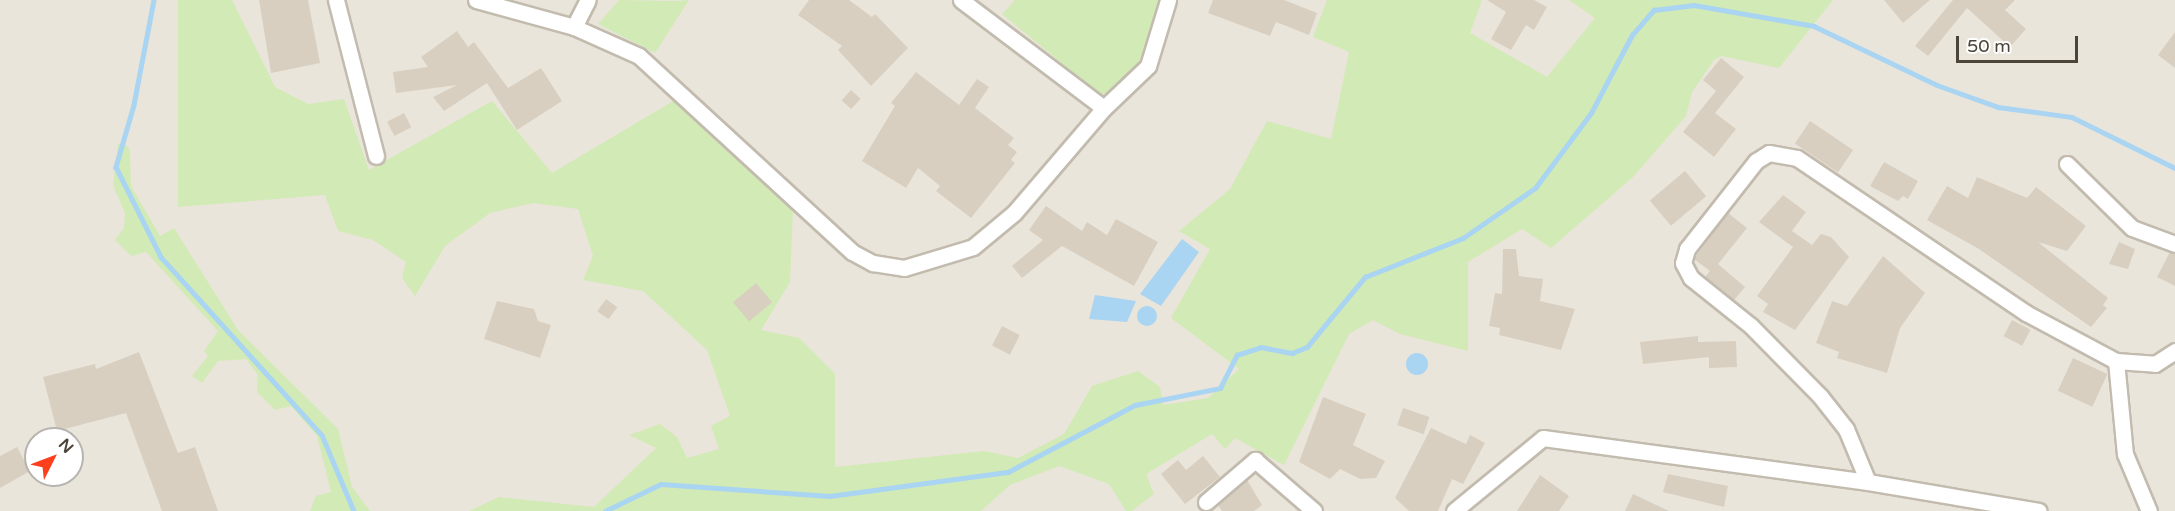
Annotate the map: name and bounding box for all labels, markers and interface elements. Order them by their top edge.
scale bar [1959,24,2080,62]
text: 50 m [1967,35,2011,57]
north arrow [24,427,84,487]
text: N [54,435,78,458]

